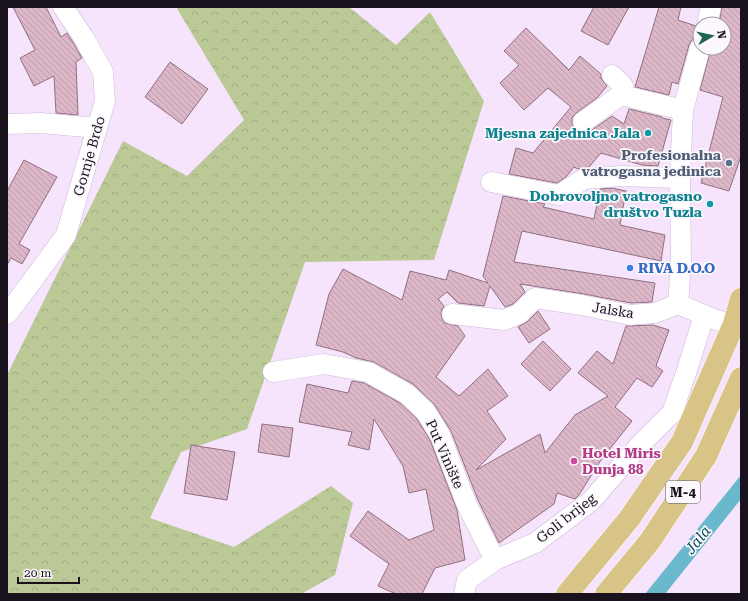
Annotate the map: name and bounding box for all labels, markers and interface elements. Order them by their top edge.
north arrow [692,16,732,56]
text: N [714,29,729,40]
street label: Gornje Brdo [70,114,108,198]
place label: Mjesna zajednica Jala [485,125,641,141]
marker: Mjesna zajednica Jala [643,128,653,138]
place label: Profesionalna vatrogasna jedinica [582,147,722,179]
marker: Profesionalna vatrogasna jedinica [724,158,734,168]
place label: Dobrovoljno vatrogasno društvo Tuzla [530,188,703,220]
marker: Dobrovoljno vatrogasno društvo Tuzla [705,199,715,209]
place label: RIVA D.O.O [638,260,715,276]
marker: RIVA D.O.O [625,263,635,273]
street label: Jalska [591,299,635,321]
street label: Put Vinište [423,417,467,491]
place label: Hotel Miris Dunja 88 [582,445,661,477]
marker: Hotel Miris Dunja 88 [569,456,579,466]
road number: M-4 [666,481,700,503]
street label: Goli brijeg [533,490,599,546]
water label: Jala [681,522,715,558]
scale bar [18,559,79,585]
text: 20 m [24,566,51,580]

